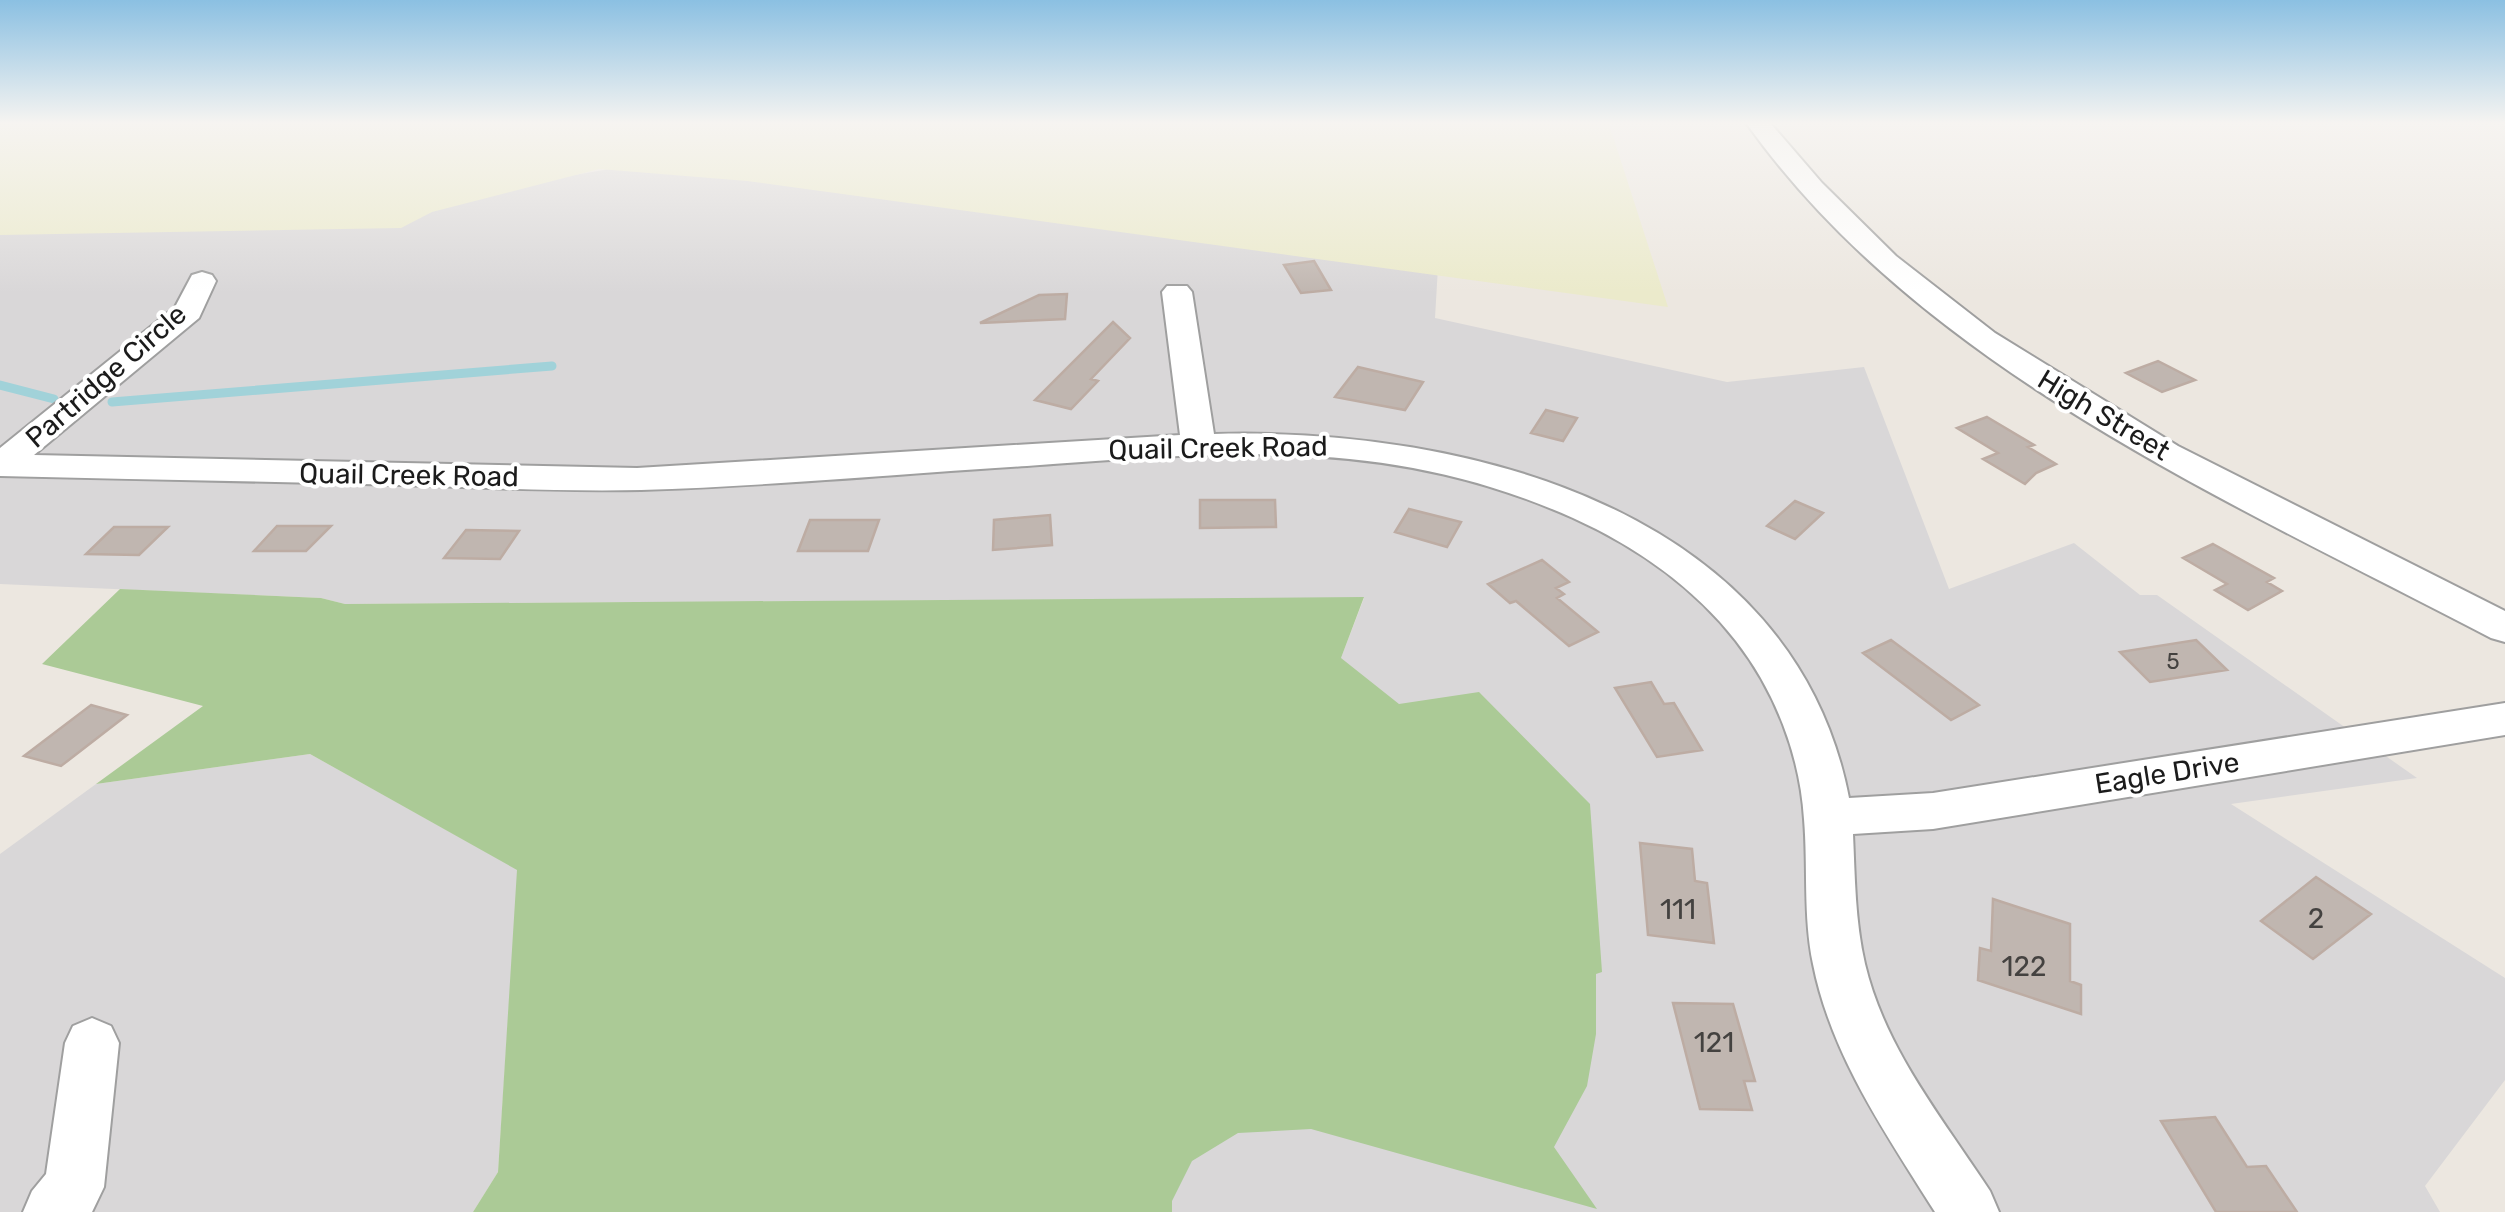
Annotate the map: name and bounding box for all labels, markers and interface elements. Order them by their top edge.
street label: Partridge Circle [19,297,193,455]
street label: High Street [2032,363,2176,467]
street label: Quail Creek Road [1108,430,1328,466]
street label: Quail Creek Road [299,457,519,493]
house number: 5 [2166,648,2180,675]
street label: Eagle Drive [2092,745,2242,801]
house number: 111 [1660,893,1696,926]
house number: 2 [2308,902,2324,935]
house number: 122 [2002,950,2046,983]
house number: 121 [1694,1026,1734,1059]

